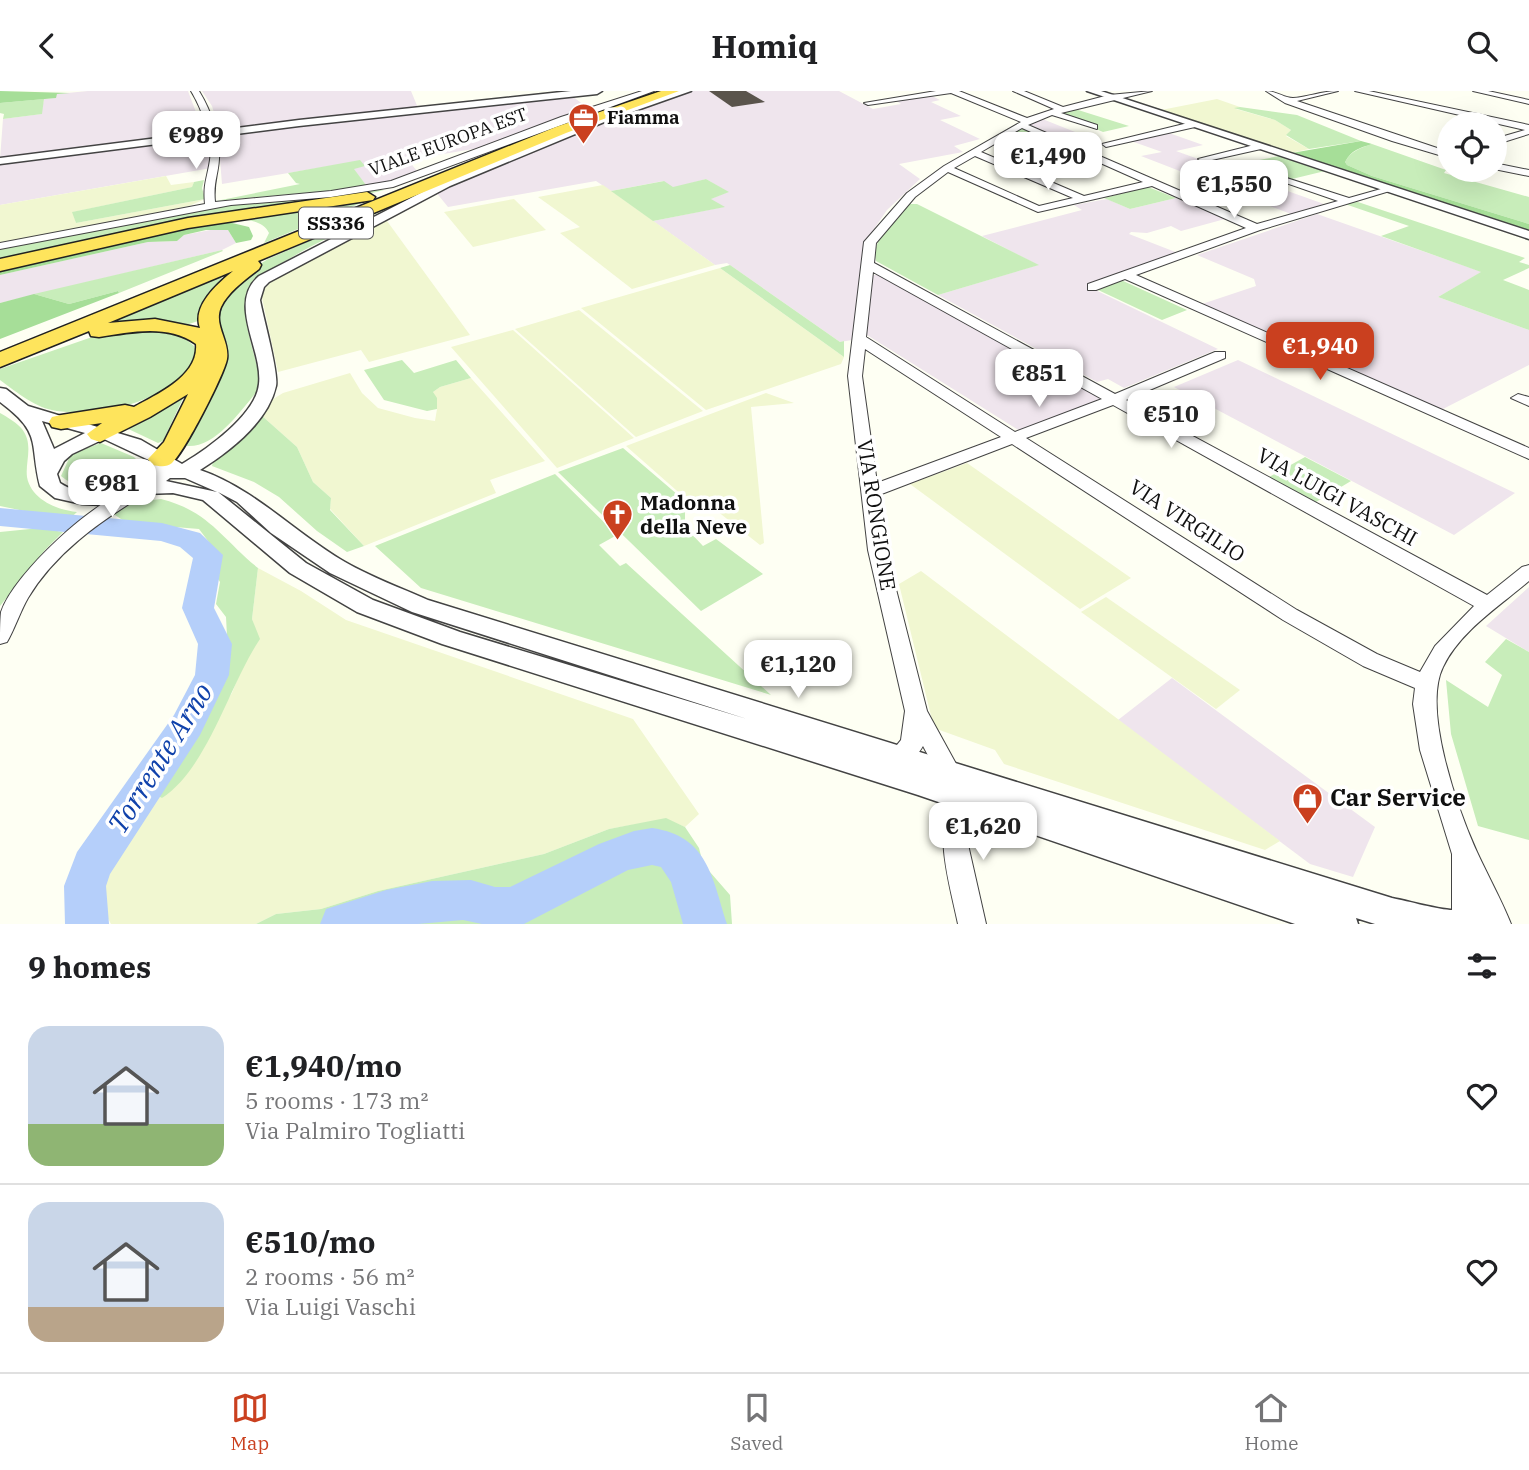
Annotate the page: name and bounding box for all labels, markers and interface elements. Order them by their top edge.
text: Homiq [711,25,818,67]
icon: back [28,27,66,65]
icon: search [1463,27,1501,65]
office icon: Fiamma [567,101,601,145]
street label: VIALE EUROPA EST [365,102,531,181]
place label: Fiamma [607,106,680,129]
pin: €989 [155,111,237,171]
map controls [1437,112,1507,182]
button: locate [1437,112,1507,182]
text: €989 [168,119,224,149]
pin: €1,490 [991,133,1105,192]
text: €1,490 [1010,140,1086,170]
pin: €1,550 [1177,160,1291,220]
text: €1,550 [1196,168,1272,198]
road number: SS336 [299,207,373,239]
pin: €1,940 [1263,323,1377,382]
text: €1,940 [1282,330,1358,360]
pin: €851 [998,349,1080,409]
text: €851 [1011,357,1067,387]
pin: €510 [1130,391,1212,450]
text: €510 [1143,398,1199,428]
street label: VIA RONGIONE [851,437,903,593]
street label: VIA LUIGI VASCHI [1252,440,1423,552]
pin: €981 [71,459,153,519]
text: €981 [84,467,140,497]
street label: VIA VIRGILIO [1124,472,1251,568]
place label: Madonna della Neve [640,488,747,540]
church icon: Madonna della Neve [600,498,634,542]
pin: €1,120 [741,641,855,700]
text: €1,120 [760,648,836,678]
water label: Torrente Arno [99,676,220,840]
shop icon: Car Service [1290,781,1324,825]
place label: Car Service [1330,781,1466,813]
pin: €1,620 [926,803,1040,862]
text: €1,620 [945,810,1021,840]
text: 9 homes [28,947,151,986]
icon: filters [1463,947,1501,985]
text: €1,940/mo [245,1046,402,1085]
icon: home [84,1054,168,1138]
icon: heart [1463,1077,1501,1115]
text: 5 rooms · 173 m² [245,1085,428,1115]
text: Via Palmiro Togliatti [245,1115,465,1145]
text: €510/mo [245,1222,376,1261]
icon: home [84,1230,168,1314]
icon: heart [1463,1253,1501,1291]
text: 2 rooms · 56 m² [245,1261,415,1291]
text: Via Luigi Vaschi [245,1291,416,1321]
tab: Map [231,1389,269,1455]
tab: Saved [730,1389,783,1455]
tab: Home [1244,1389,1298,1455]

